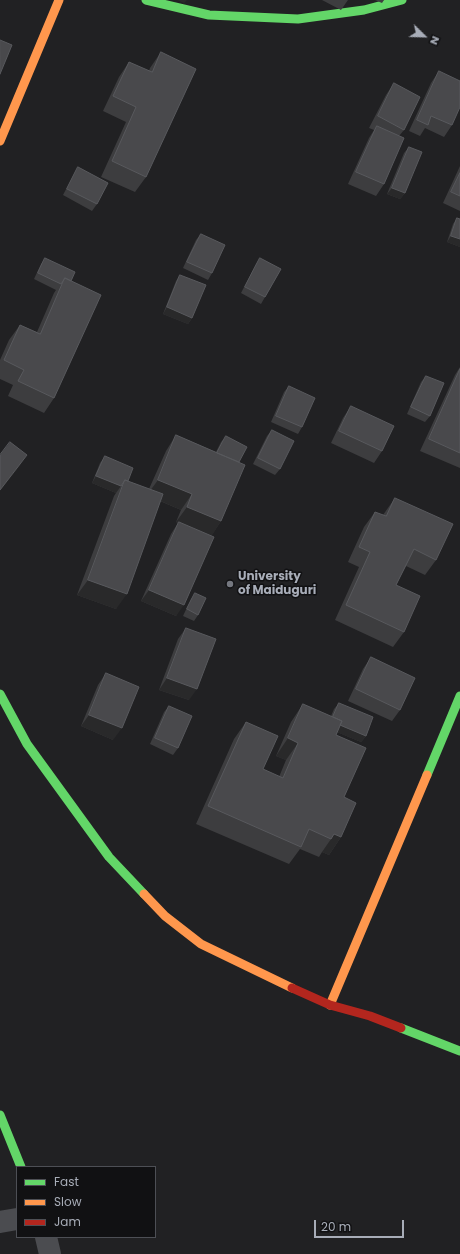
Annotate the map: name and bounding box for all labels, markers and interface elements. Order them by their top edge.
north arrow [404,16,444,56]
text: N [426,34,444,48]
place label: University of Maiduguri [238,570,316,598]
marker: University of Maiduguri [225,579,235,589]
legend [16,1166,156,1238]
text: Fast [54,1173,79,1190]
text: Slow [54,1193,82,1210]
scale bar [316,1212,406,1238]
text: Jam [54,1213,81,1230]
text: 20 m [321,1218,351,1235]

